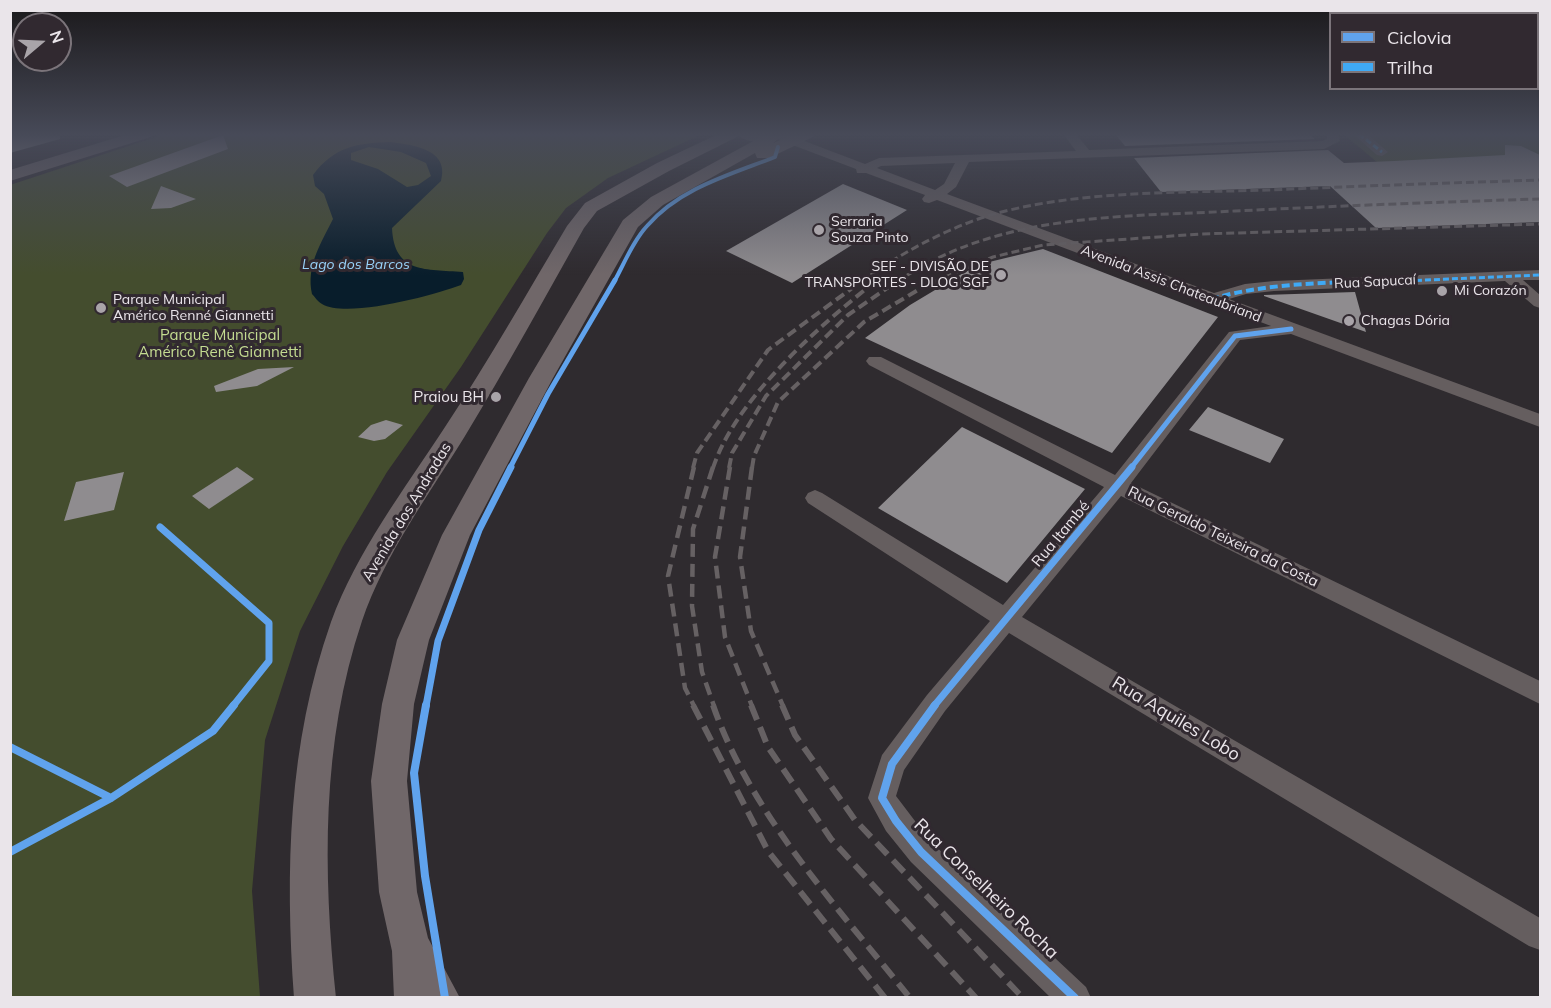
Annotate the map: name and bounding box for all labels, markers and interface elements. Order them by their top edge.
north arrow [12,12,72,72]
legend [1329,12,1539,90]
text: Ciclovia [1387,26,1452,49]
text: N [46,28,69,46]
text: Trilha [1387,56,1433,79]
place label: Serraria Souza Pinto [831,214,909,246]
marker: Serraria Souza Pinto [812,223,826,237]
street label: Avenida Assis Chateaubriand [1078,242,1264,326]
water label: Lago dos Barcos [302,257,410,273]
place label: SEF - DIVISÃO DE TRANSPORTES - DLOG SGF [805,259,989,292]
marker: SEF - DIVISÃO DE TRANSPORTES - DLOG SGF [994,268,1008,282]
street label: Rua Sapucaí [1334,271,1416,293]
place label: Mi Corazón [1454,283,1527,299]
marker: Mi Corazón [1435,284,1449,298]
place label: Parque Municipal Américo Renné Giannetti [113,292,274,324]
marker: Parque Municipal Américo Renné Giannetti [94,301,108,315]
place label: Chagas Dória [1361,313,1450,329]
marker: Chagas Dória [1342,314,1356,328]
park label: Parque Municipal Américo Renê Giannetti [138,326,302,361]
place label: Praiou BH [414,388,484,406]
marker: Praiou BH [489,390,503,404]
street label: Avenida dos Andradas [358,439,456,585]
street label: Rua Geraldo Teixeira da Costa [1125,483,1321,591]
street label: Rua Itambé [1028,497,1094,571]
street label: Rua Aquiles Lobo [1108,672,1244,766]
street label: Rua Conselheiro Rocha [909,814,1063,964]

